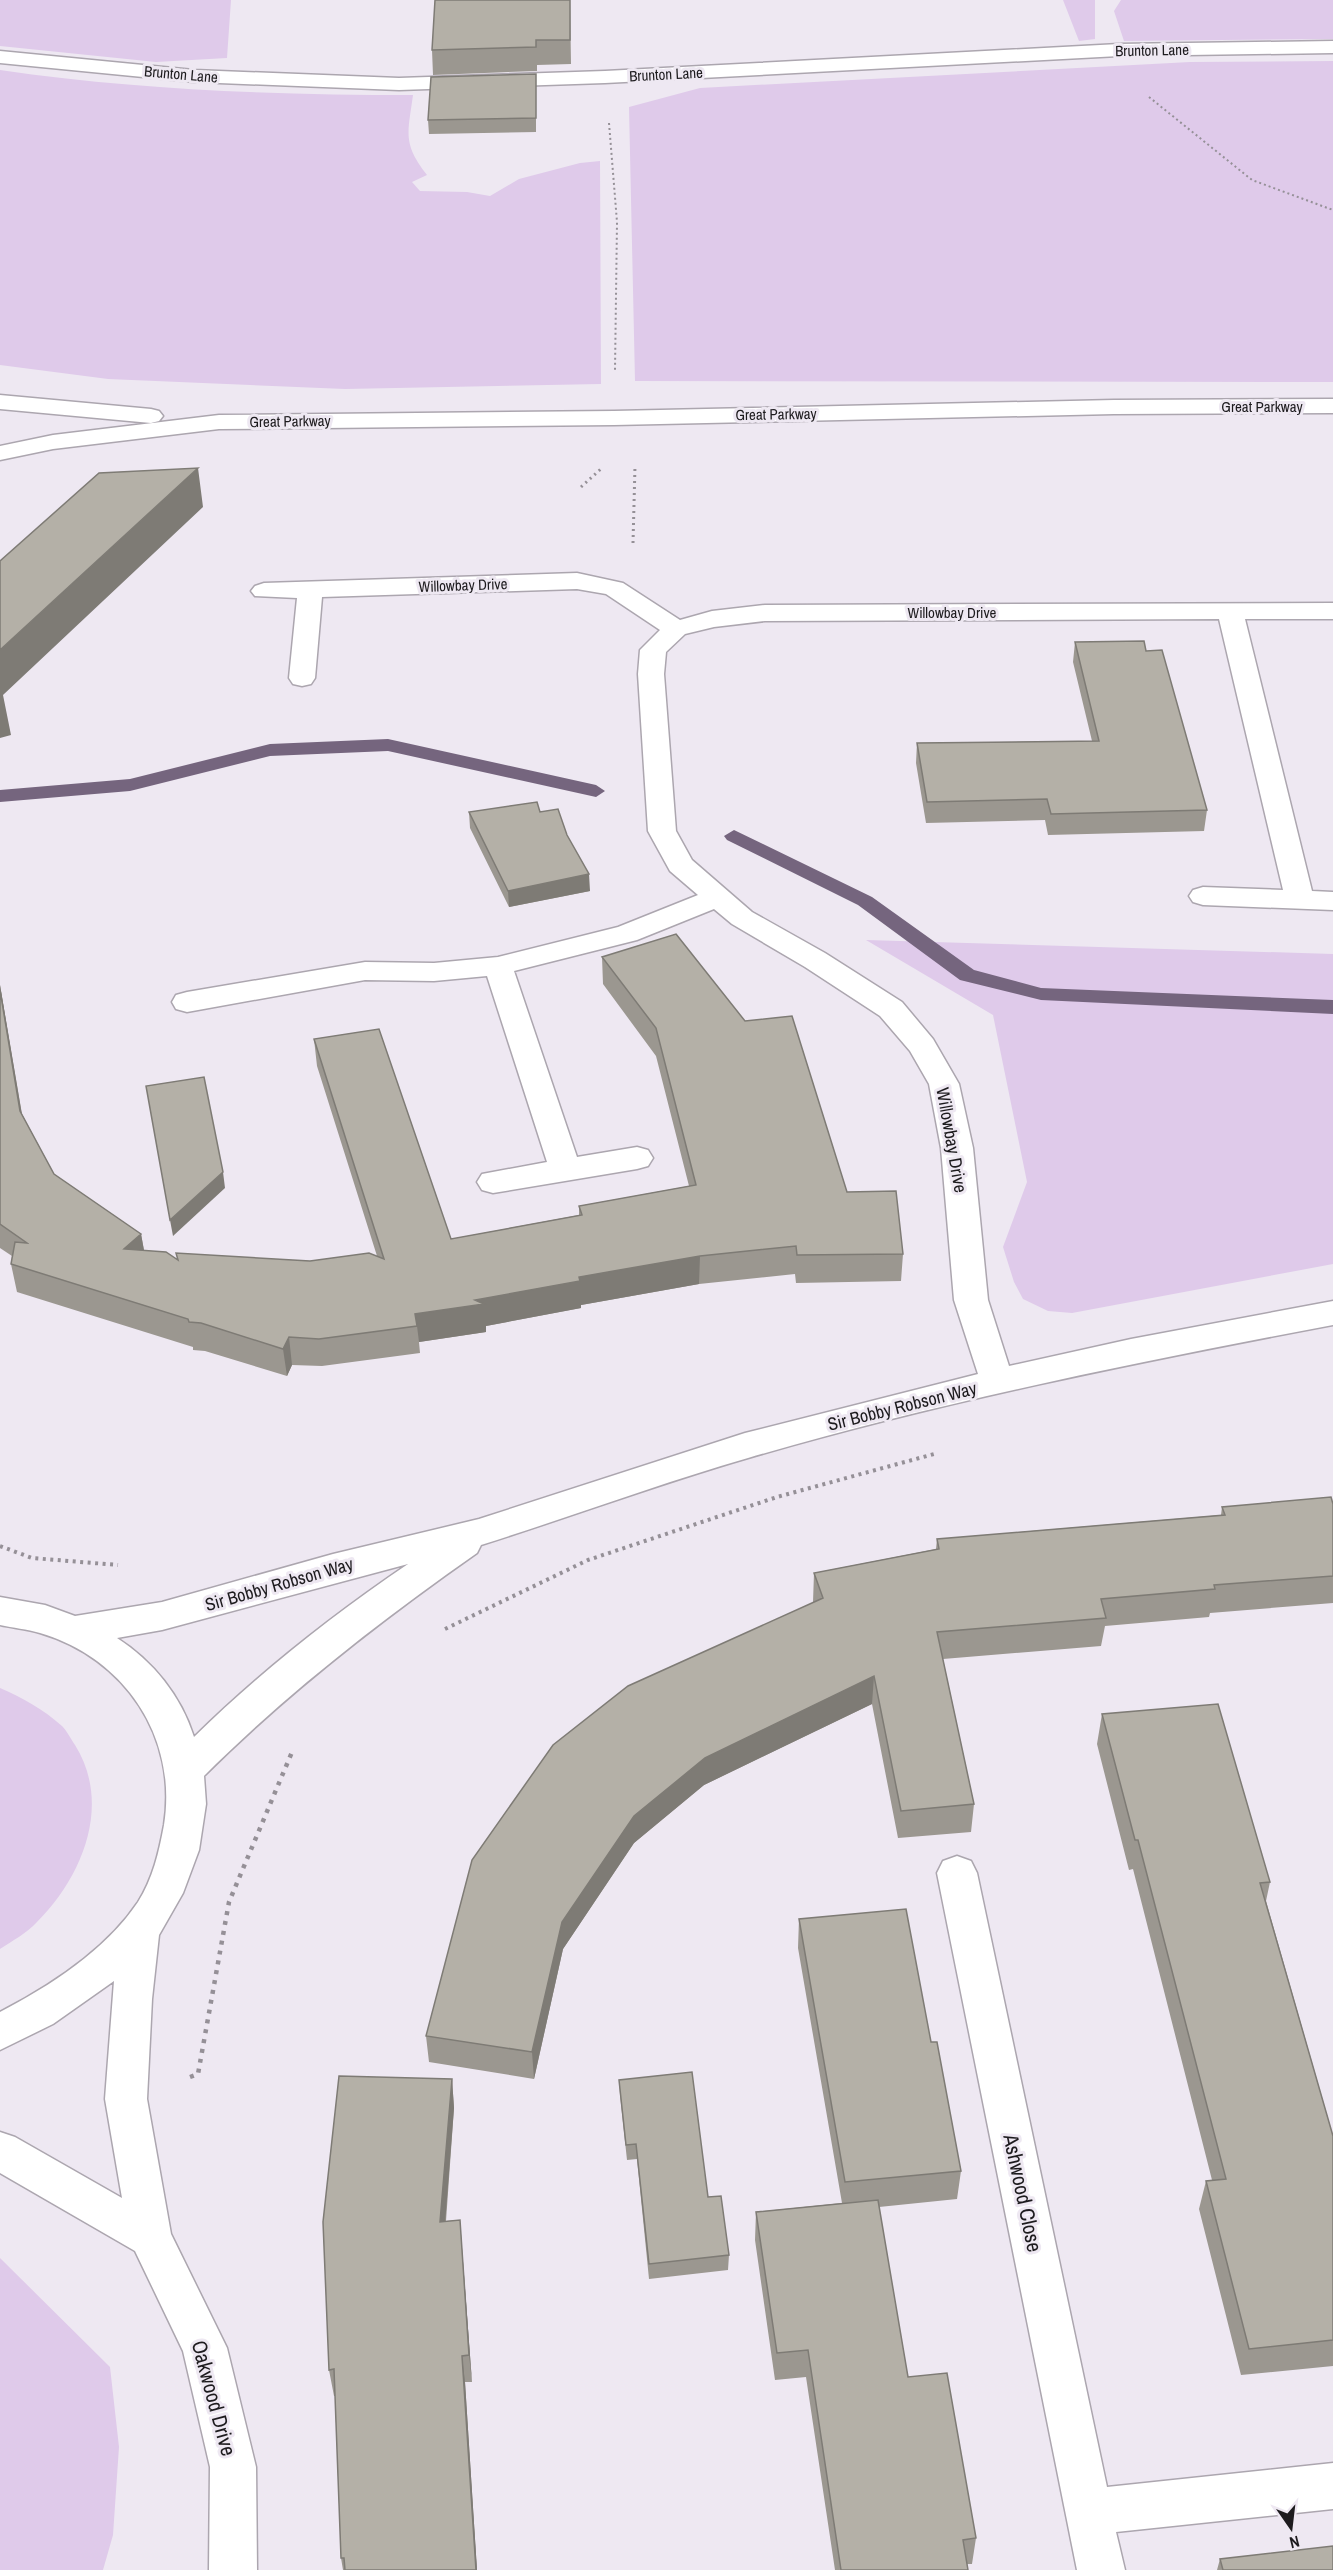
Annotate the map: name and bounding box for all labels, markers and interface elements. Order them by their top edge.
street label: Brunton Lane [1115,39,1189,61]
street label: Brunton Lane [143,60,219,88]
street label: Brunton Lane [629,62,704,86]
street label: Great Parkway [1221,396,1304,417]
street label: Great Parkway [735,403,818,425]
street label: Great Parkway [249,410,332,432]
street label: Willowbay Drive [418,573,508,597]
street label: Willowbay Drive [908,602,997,623]
street label: Willowbay Drive [930,1085,974,1195]
street label: Sir Bobby Robson Way [825,1375,980,1437]
street label: Sir Bobby Robson Way [202,1551,357,1617]
street label: Ashwood Close [996,2130,1050,2255]
street label: Oakwood Drive [185,2337,243,2459]
north arrow [1261,2498,1321,2558]
text: N [1287,2531,1302,2554]

